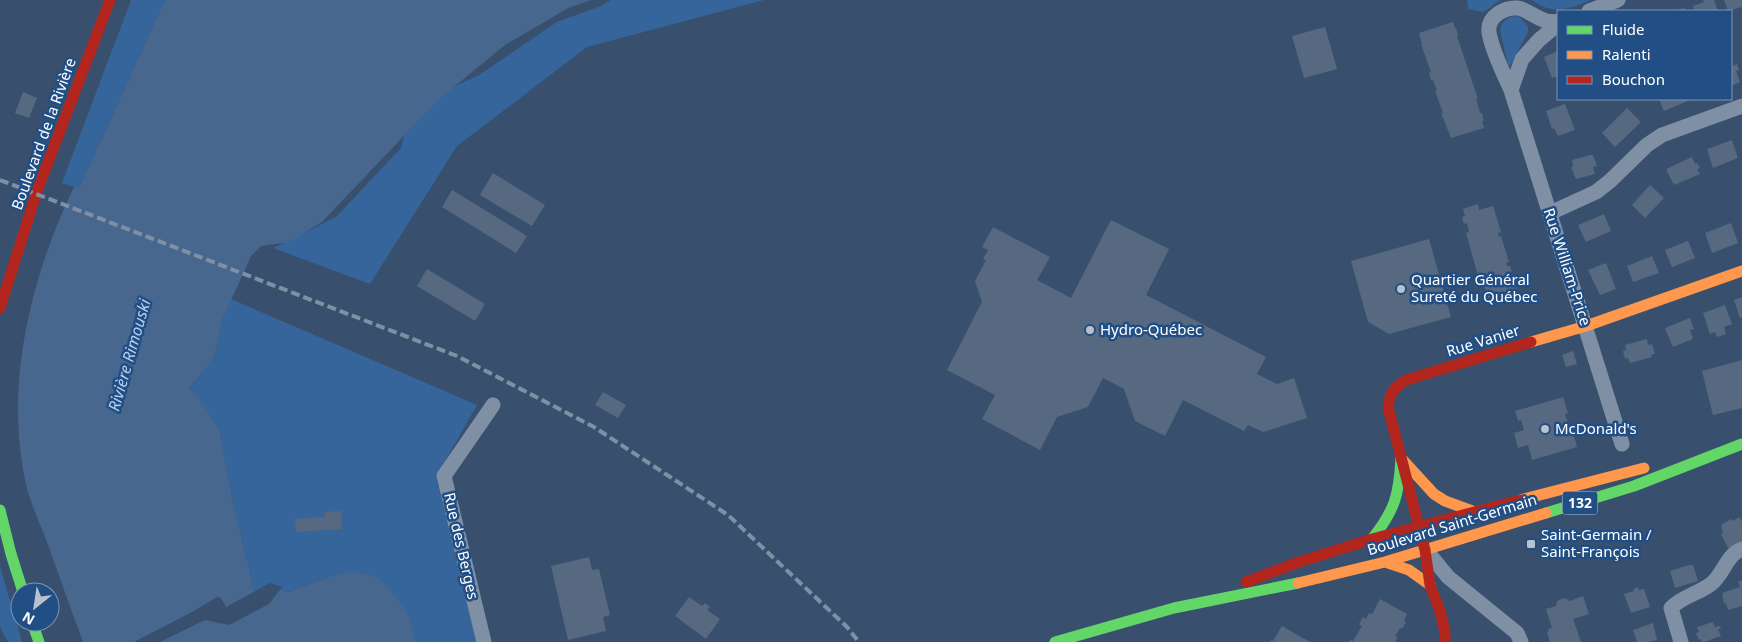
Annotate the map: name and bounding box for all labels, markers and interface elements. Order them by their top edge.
legend [1557,10,1732,100]
text: Fluide [1602,19,1644,39]
text: Ralenti [1602,44,1651,64]
street label: Boulevard de la Rivière [6,55,80,212]
text: Bouchon [1602,69,1665,89]
street label: Rue William-Price [1540,205,1596,328]
place label: Quartier Général Sureté du Québec [1411,269,1537,306]
marker: Quartier Général Sureté du Québec [1395,283,1407,295]
water label: Rivière Rimouski [102,296,156,414]
place label: Hydro-Québec [1100,319,1202,339]
street label: Rue Vanier [1444,319,1522,361]
marker: Hydro-Québec [1084,324,1096,336]
place label: McDonald's [1555,418,1637,438]
marker: McDonald's [1539,423,1551,435]
street label: Boulevard Saint-Germain [1364,489,1539,559]
street label: Rue des Berges [440,490,484,601]
road number: 132 [1562,492,1598,514]
place label: Saint-Germain / Saint-François [1541,524,1652,561]
marker: Saint-Germain / Saint-François [1525,538,1537,550]
north arrow [10,582,60,632]
text: N [19,608,38,630]

